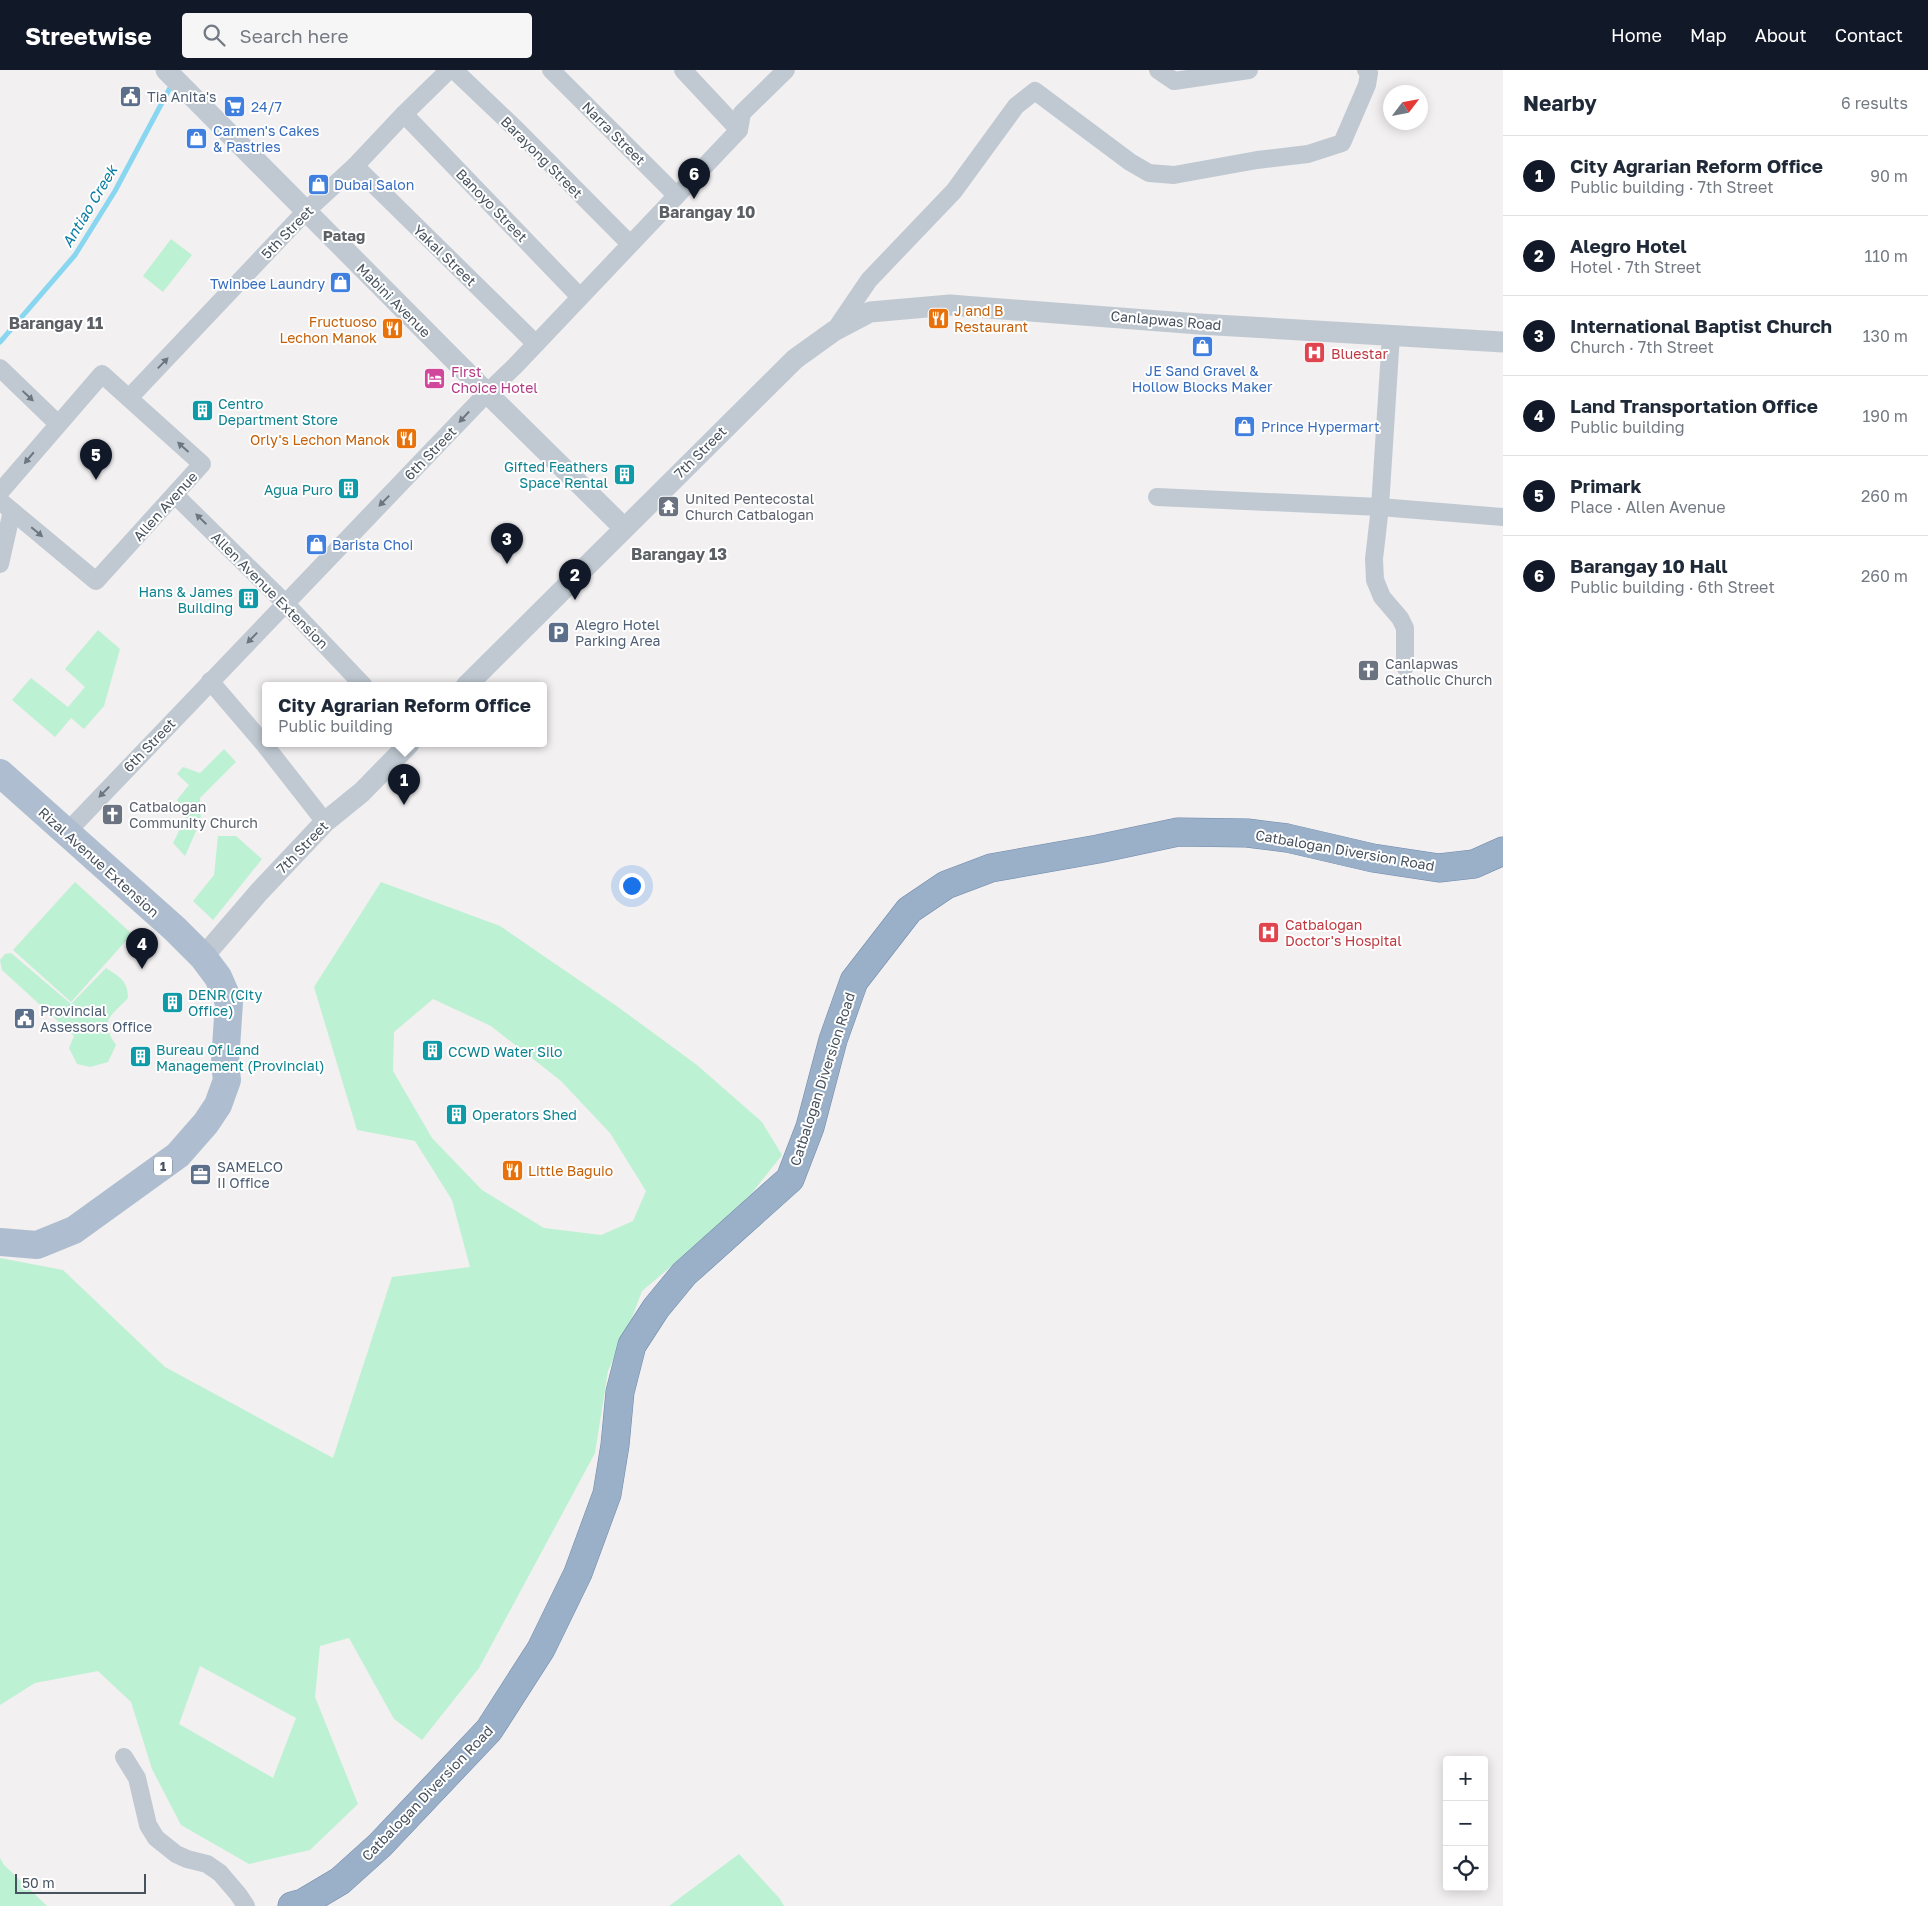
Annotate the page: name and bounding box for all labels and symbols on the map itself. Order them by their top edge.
public building icon: Tia Anita's [119,84,143,108]
north arrow [1383,85,1428,130]
place label: Tia Anita's [147,88,216,105]
supermarket icon: 24/7 [223,94,247,118]
place label: 24/7 [251,98,282,115]
street label: Narra Street [579,98,649,168]
street label: Barayong Street [498,113,586,201]
place label: Carmen's Cakes & Pastries [213,122,319,155]
shop icon: Carmen's Cakes & Pastries [185,126,209,150]
pin: 6 [678,158,710,199]
water label: Antiao Creek [58,161,121,250]
street label: Banoyo Street [453,165,531,245]
shop icon: Dubai Salon [306,172,330,196]
place label: Dubai Salon [334,176,414,193]
street label: 5th Street [258,202,316,262]
district label: Barangay 10 [659,202,755,222]
street label: Yakal Street [410,221,480,289]
district label: Patag [323,226,365,244]
street label: Mabini Avenue [353,259,435,341]
shop icon: Twinbee Laundry [329,271,353,295]
place label: Twinbee Laundry [210,275,325,292]
place label: J and B Restaurant [954,302,1028,335]
restaurant icon: J and B Restaurant [926,306,950,330]
street label: Canlapwas Road [1110,307,1222,333]
district label: Barangay 11 [9,313,103,333]
place label: Fructuoso Lechon Manok [279,313,377,346]
restaurant icon: Fructuoso Lechon Manok [381,317,405,341]
shop icon: JE Sand Gravel & Hollow Blocks Maker [1190,335,1214,359]
hospital icon: Bluestar [1303,341,1327,365]
place label: Bluestar [1331,345,1388,362]
one-way arrow [157,357,169,369]
place label: JE Sand Gravel & Hollow Blocks Maker [1132,362,1273,395]
place label: First Choice Hotel [451,363,538,396]
hotel icon: First Choice Hotel [423,367,447,391]
one-way arrow [22,390,34,402]
place label: Centro Department Store [218,395,338,428]
building icon: Centro Department Store [190,399,214,423]
one-way arrow [458,411,470,423]
shop icon: Prince Hypermart [1233,414,1257,438]
place label: Prince Hypermart [1261,418,1380,435]
street label: 7th Street [670,422,730,482]
street label: 6th Street [400,423,460,483]
restaurant icon: Orly's Lechon Manok [394,427,418,451]
place label: Orly's Lechon Manok [250,431,390,448]
pin: 5 [80,439,112,480]
one-way arrow [178,441,190,453]
one-way arrow [23,451,34,464]
place label: Gifted Feathers Space Rental [504,458,608,491]
building icon: Gifted Feathers Space Rental [612,462,636,486]
street label: Allen Avenue [129,468,201,544]
building icon: Agua Puro [337,477,361,501]
place label: Agua Puro [264,481,333,498]
place label: United Pentecostal Church Catbalogan [685,490,814,523]
temple icon: United Pentecostal Church Catbalogan [657,494,681,518]
one-way arrow [378,495,390,507]
one-way arrow [195,514,207,526]
pin: 3 [491,523,523,564]
one-way arrow [31,527,44,538]
street label: Allen Avenue Extension [208,528,332,652]
shop icon: Barista Choi [304,532,328,556]
place label: Barista Choi [332,536,413,553]
district label: Barangay 13 [631,544,727,564]
pin: 2 [559,559,591,600]
place label: Hans & James Building [138,583,233,616]
building icon: Hans & James Building [237,587,261,611]
place label: Alegro Hotel Parking Area [575,616,661,649]
parking icon: Alegro Hotel Parking Area [547,620,571,644]
one-way arrow [246,631,258,643]
place label: Canlapwas Catholic Church [1385,655,1492,688]
church icon: Canlapwas Catholic Church [1357,659,1381,683]
street label: 6th Street [119,715,179,775]
pin: 1 [388,764,420,805]
one-way arrow [98,786,110,798]
place label: Catbalogan Community Church [129,798,258,831]
church icon: Catbalogan Community Church [101,802,125,826]
street label: Rizal Avenue Extension [35,803,163,921]
street label: 7th Street [273,817,331,877]
street label: Catbalogan Diversion Road [1254,826,1436,874]
your location [619,873,645,899]
place label: Catbalogan Doctor's Hospital [1285,916,1402,949]
hospital icon: Catbalogan Doctor's Hospital [1257,920,1281,944]
pin: 4 [126,928,158,969]
place label: DENR (City Office) [188,986,262,1019]
building icon: DENR (City Office) [160,990,184,1014]
street label: Catbalogan Diversion Road [786,990,858,1168]
place label: Provincial Assessors Office [40,1002,152,1035]
public building icon: Provincial Assessors Office [12,1006,36,1030]
building icon: CCWD Water Silo [420,1039,444,1063]
place label: Bureau Of Land Management (Provincial) [156,1041,325,1074]
place label: CCWD Water Silo [448,1043,562,1060]
building icon: Bureau Of Land Management (Provincial) [128,1045,152,1069]
building icon: Operators Shed [444,1102,468,1126]
place label: Operators Shed [472,1106,577,1123]
road number: 1 [154,1156,172,1176]
place label: SAMELCO II Office [217,1158,283,1191]
restaurant icon: Little Baguio [500,1158,524,1182]
office icon: SAMELCO II Office [189,1162,213,1186]
place label: Little Baguio [528,1162,613,1179]
street label: Catbalogan Diversion Road [358,1722,496,1864]
scale bar [15,1871,146,1894]

